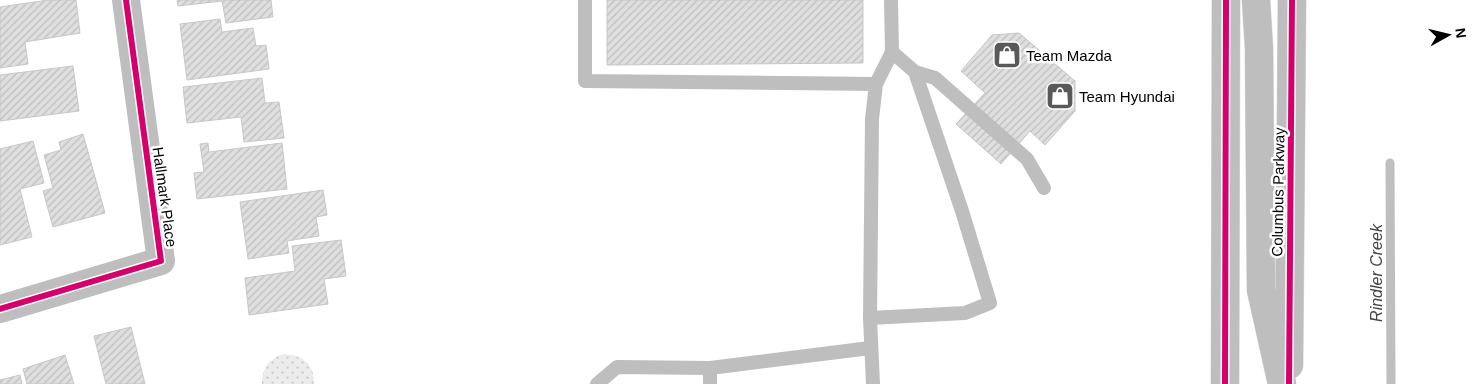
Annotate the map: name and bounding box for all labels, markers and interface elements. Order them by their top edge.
north arrow [1423,10,1473,60]
text: N [1452,27,1470,39]
shop icon: Team Mazda [992,40,1022,70]
place label: Team Mazda [1026,47,1113,64]
shop icon: Team Hyundai [1045,81,1075,111]
place label: Team Hyundai [1079,88,1175,105]
street label: Columbus Parkway [1268,127,1288,257]
street label: Hallmark Place [150,146,180,248]
water label: Rindler Creek [1368,223,1385,322]

